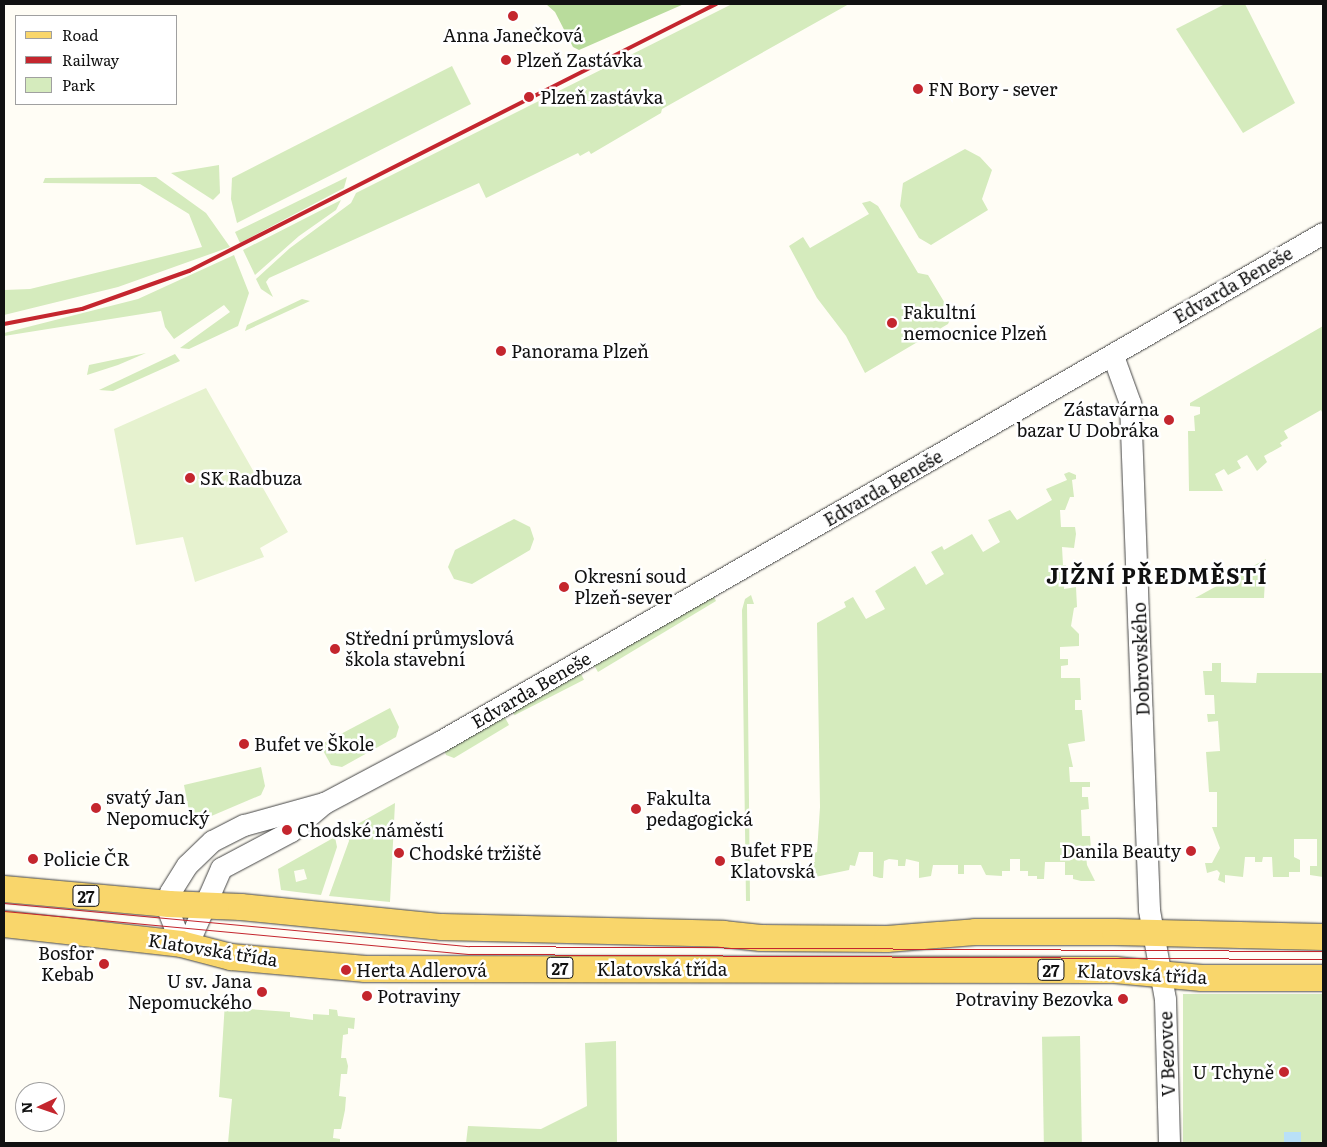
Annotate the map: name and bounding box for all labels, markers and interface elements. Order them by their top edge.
marker: Anna Janečková [507,10,519,22]
legend [15,15,178,105]
text: Road [62,23,98,46]
place label: Anna Janečková [443,24,583,46]
text: Railway [62,48,119,71]
place label: Plzeň Zastávka [516,49,642,71]
marker: Plzeň Zastávka [500,54,512,66]
text: Park [62,73,95,96]
place label: FN Bory - sever [928,78,1057,100]
marker: FN Bory - sever [912,83,924,95]
place label: Plzeň zastávka [540,86,663,108]
marker: Plzeň zastávka [522,90,536,104]
street label: Edvarda Beneše [1170,242,1296,328]
place label: Fakultní nemocnice Plzeň [903,302,1047,344]
marker: Fakultní nemocnice Plzeň [885,316,899,330]
place label: Panorama Plzeň [511,340,649,362]
marker: Panorama Plzeň [495,345,507,357]
place label: Zástavárna bazar U Dobráka [1016,399,1159,442]
marker: Zástavárna bazar U Dobráka [1163,414,1175,426]
street label: Edvarda Beneše [820,445,946,531]
place label: SK Radbuza [200,467,302,489]
marker: SK Radbuza [184,472,196,484]
district label: JIŽNÍ PŘEDMĚSTÍ [1044,562,1270,588]
place label: Okresní soud Plzeň-sever [574,566,686,608]
marker: Okresní soud Plzeň-sever [558,581,570,593]
street label: Dobrovského [1128,602,1154,716]
place label: Střední průmyslová škola stavební [345,628,514,670]
marker: Střední průmyslová škola stavební [329,643,341,655]
street label: Edvarda Beneše [468,647,594,733]
place label: Bufet ve Škole [254,733,374,755]
marker: Bufet ve Škole [238,738,250,750]
place label: svatý Jan Nepomucký [106,787,209,830]
place label: Fakulta pedagogická [646,788,753,831]
marker: svatý Jan Nepomucký [90,802,102,814]
marker: Fakulta pedagogická [630,803,642,815]
place label: Chodské náměstí [297,819,444,841]
marker: Chodské náměstí [281,824,293,836]
place label: Bufet FPE Klatovská [730,840,815,882]
place label: Danila Beauty [1062,840,1181,862]
place label: Chodské tržiště [409,842,541,864]
marker: Danila Beauty [1185,845,1197,857]
marker: Chodské tržiště [393,847,405,859]
place label: Policie ČR [43,848,130,870]
marker: Policie ČR [27,853,39,865]
marker: Bufet FPE Klatovská [714,855,726,867]
road number: 27 [72,882,100,909]
street label: Klatovská třída [147,929,279,971]
place label: Bosfor Kebab [38,943,94,986]
road number: 27 [546,954,574,981]
road number: 27 [1037,956,1065,984]
marker: Bosfor Kebab [98,958,110,970]
street label: Klatovská třída [597,958,727,980]
place label: Herta Adlerová [356,959,487,981]
street label: Klatovská třída [1076,960,1208,988]
marker: Herta Adlerová [340,964,352,976]
place label: U sv. Jana Nepomuckého [128,971,252,1014]
place label: Potraviny [377,985,460,1007]
marker: U sv. Jana Nepomuckého [256,986,268,998]
place label: Potraviny Bezovka [955,988,1113,1010]
marker: Potraviny [361,990,373,1002]
marker: Potraviny Bezovka [1117,993,1129,1005]
street label: V Bezovce [1155,1011,1179,1097]
place label: U Tchyně [1192,1061,1274,1083]
marker: U Tchyně [1278,1066,1290,1078]
north arrow [15,1082,65,1132]
text: N [16,1101,36,1114]

